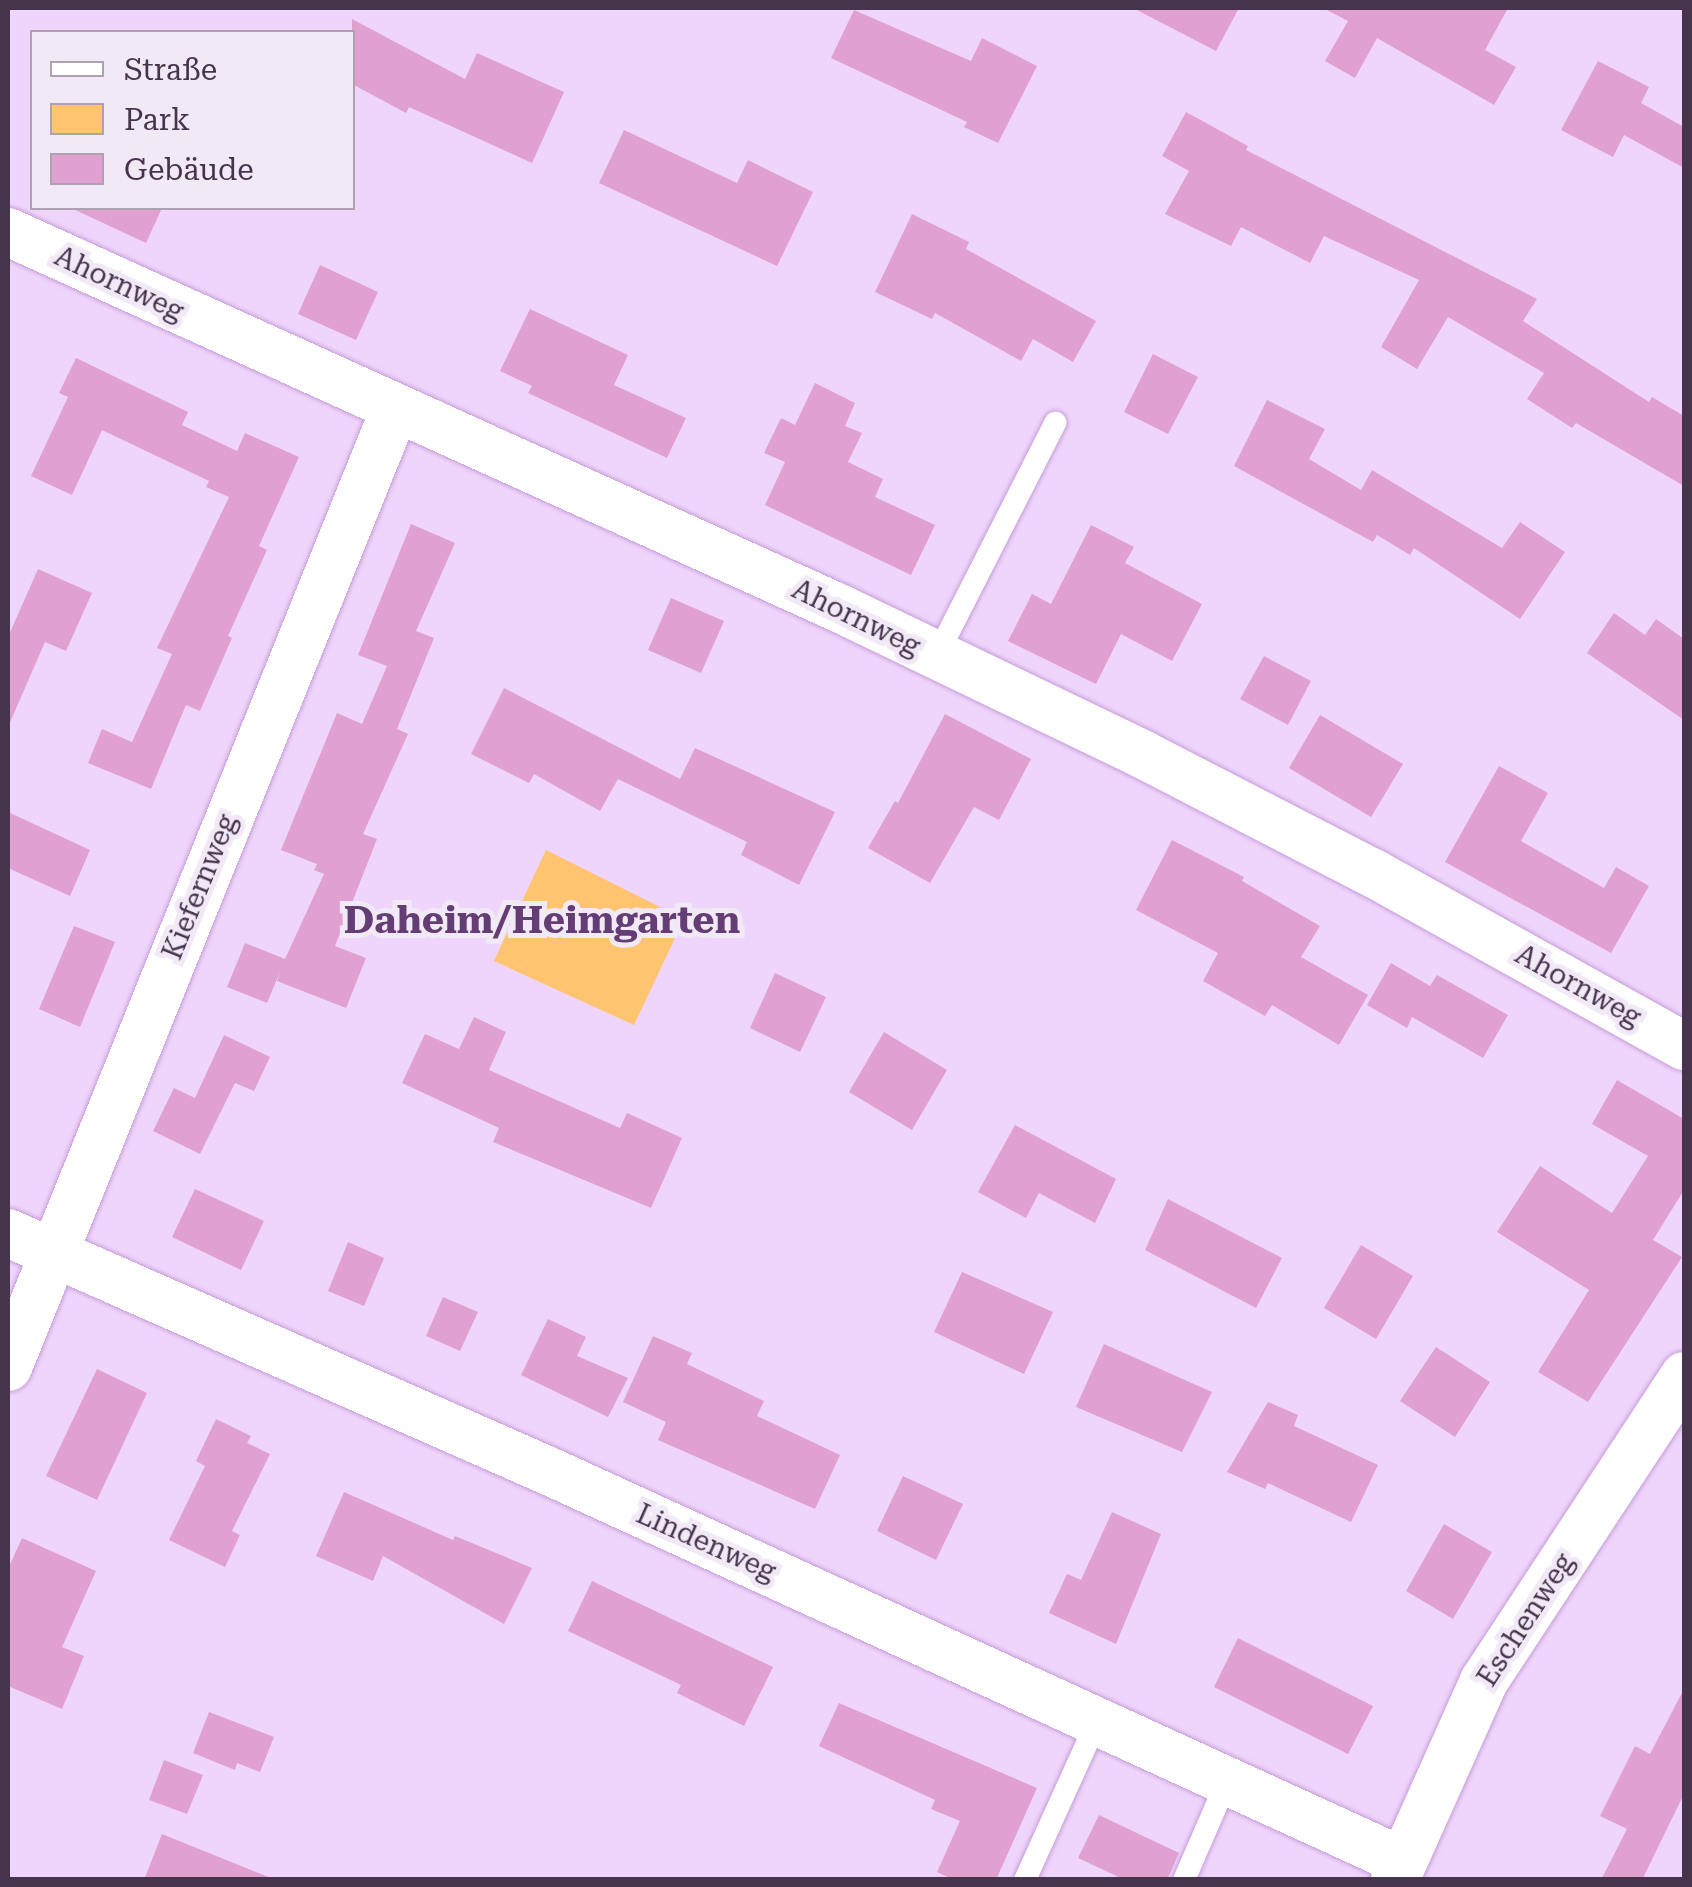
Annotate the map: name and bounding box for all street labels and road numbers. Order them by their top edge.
street label: Ahornweg [49,240,189,328]
street label: Ahornweg [786,573,926,663]
street label: Kiefernweg [156,809,244,965]
street label: Ahornweg [1509,938,1647,1034]
street label: Lindenweg [631,1497,781,1589]
street label: Eschenweg [1471,1547,1581,1693]

